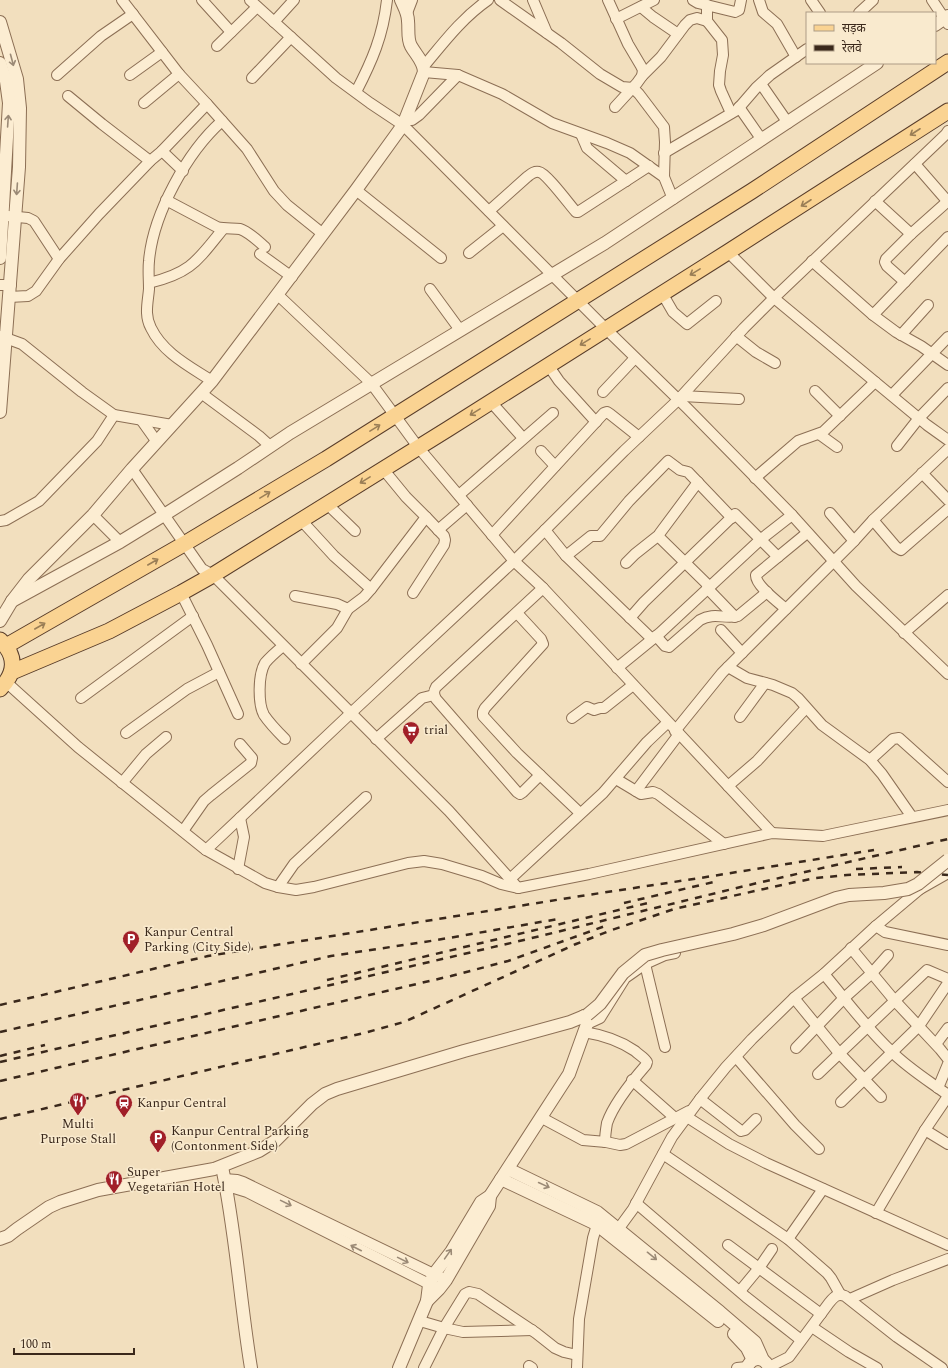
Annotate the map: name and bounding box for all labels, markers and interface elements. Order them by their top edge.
legend [806,12,936,64]
text: सड़क [842,19,867,38]
text: रेलवे [842,39,862,58]
one-way arrow [9,53,16,66]
one-way arrow [4,115,11,128]
one-way arrow [909,129,921,137]
one-way arrow [14,182,21,195]
one-way arrow [800,199,812,207]
one-way arrow [689,269,701,277]
one-way arrow [580,338,591,346]
one-way arrow [469,408,481,416]
one-way arrow [369,423,381,431]
one-way arrow [360,476,371,484]
one-way arrow [259,491,271,499]
one-way arrow [147,557,159,565]
one-way arrow [34,622,46,630]
supermarket icon: trial [401,720,421,745]
place label: trial [424,720,448,740]
place label: Kanpur Central Parking (City Side) [144,922,251,957]
parking icon: Kanpur Central Parking (City Side) [121,929,141,954]
restaurant icon: Multi Purpose Stall [68,1091,88,1116]
station icon: Kanpur Central [114,1093,134,1118]
place label: Kanpur Central [137,1093,227,1113]
place label: Multi Purpose Stall [40,1114,116,1149]
place label: Kanpur Central Parking (Contonment Side) [171,1121,309,1156]
parking icon: Kanpur Central Parking (Contonment Side) [148,1128,168,1153]
place label: Super Vegetarian Hotel [127,1162,225,1197]
restaurant icon: Super Vegetarian Hotel [104,1169,124,1194]
one-way arrow [537,1182,549,1189]
one-way arrow [280,1200,292,1207]
one-way arrow [351,1244,363,1251]
one-way arrow [444,1249,452,1260]
one-way arrow [646,1251,657,1260]
one-way arrow [397,1257,409,1264]
scale bar [14,1330,134,1356]
text: 100 m [20,1335,51,1354]

